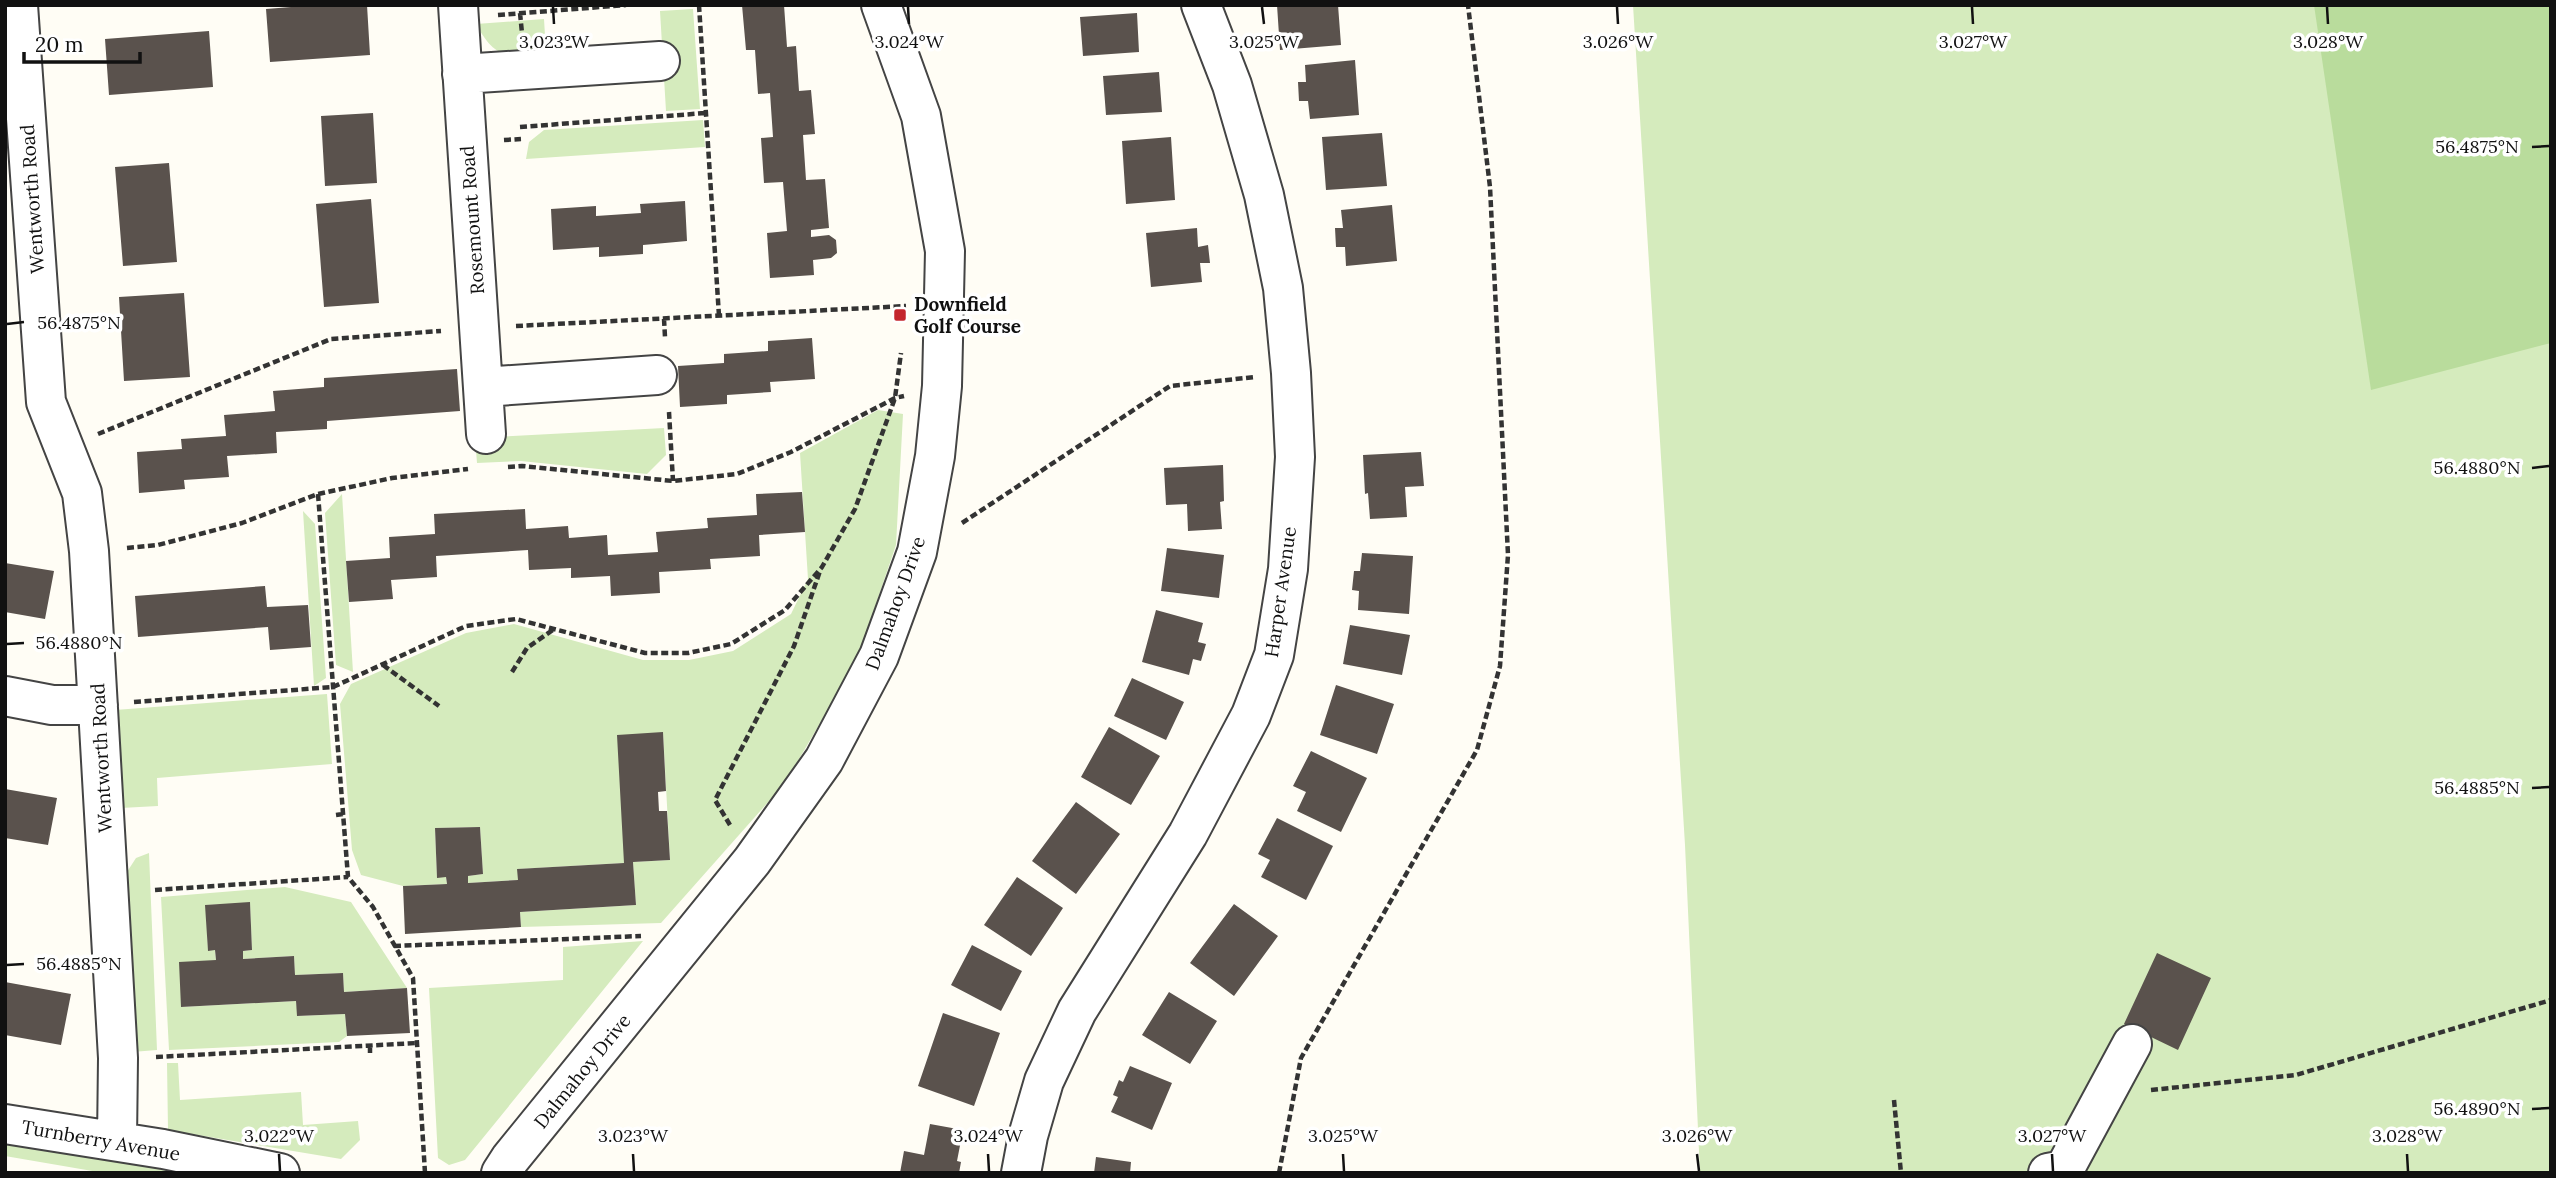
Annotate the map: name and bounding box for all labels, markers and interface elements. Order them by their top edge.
scale bar [24,21,140,65]
text: 3.023°W [519,30,590,53]
text: 3.024°W [874,30,945,53]
text: 3.025°W [1229,30,1300,53]
text: 3.026°W [1583,30,1654,53]
text: 3.027°W [1939,30,2008,53]
text: 3.028°W [2293,30,2364,53]
text: 20 m [35,31,84,58]
street label: Wentworth Road [15,123,49,275]
text: 56.4875°N [2435,135,2519,158]
street label: Rosemount Road [455,145,489,295]
place label: Downfield Golf Course [914,292,1021,338]
marker: Downfield Golf Course [892,307,908,323]
text: 56.4875°N [37,311,121,334]
text: 56.4880°N [2434,456,2520,479]
street label: Harper Avenue [1259,525,1301,659]
street label: Dalmahoy Drive [860,533,930,673]
text: 56.4880°N [36,631,122,654]
street label: Wentworth Road [85,683,117,833]
text: 56.4885°N [2434,776,2520,799]
text: 56.4885°N [36,952,122,975]
street label: Dalmahoy Drive [528,1009,636,1133]
text: 56.4890°N [2434,1097,2520,1120]
street label: Turnberry Avenue [20,1114,182,1166]
text: 3.022°W [244,1124,315,1147]
text: 3.023°W [598,1124,669,1147]
text: 3.024°W [953,1124,1024,1147]
text: 3.025°W [1308,1124,1379,1147]
text: 3.026°W [1662,1124,1733,1147]
text: 3.027°W [2018,1124,2087,1147]
text: 3.028°W [2372,1124,2443,1147]

